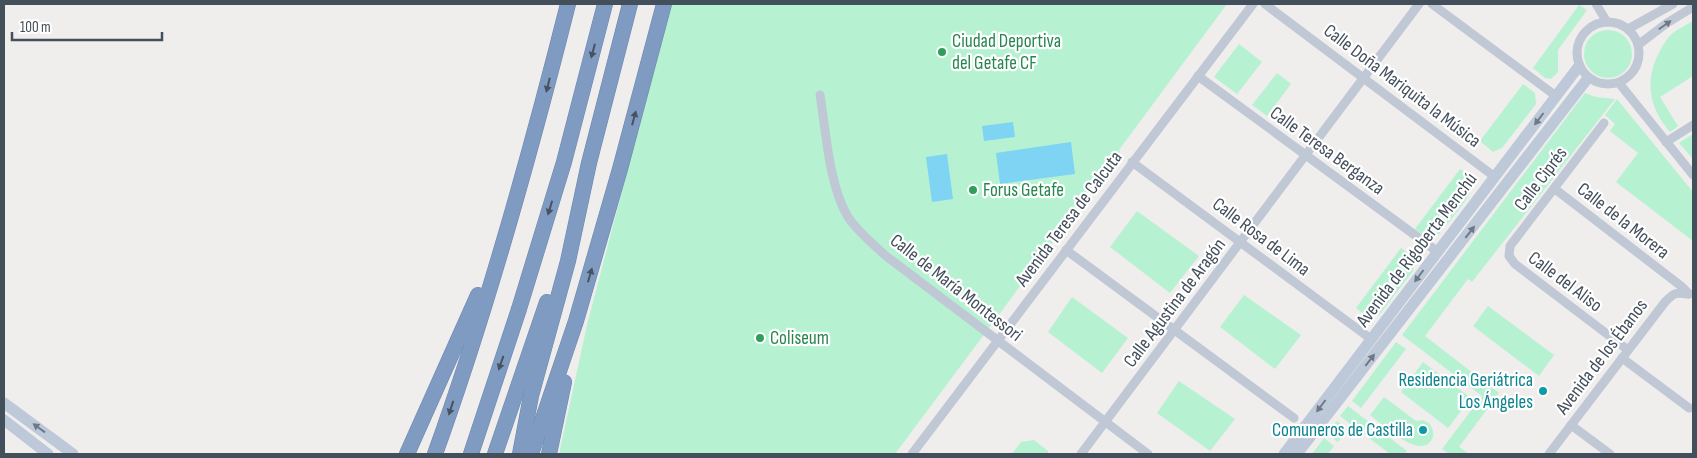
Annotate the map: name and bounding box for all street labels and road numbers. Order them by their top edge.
street label: Calle Doña Mariquita la Música [1319,19,1485,153]
street label: Calle Teresa Berganza [1265,102,1389,200]
street label: Calle Ciprés [1509,142,1573,216]
street label: Avenida Teresa de Calcuta [1010,147,1127,292]
street label: Avenida de Rigoberta Menchú [1351,168,1482,332]
street label: Calle de la Morera [1572,178,1674,264]
street label: Calle Rosa de Lima [1208,193,1314,281]
street label: Calle de María Montessori [885,229,1027,347]
street label: Calle Agustina de Aragón [1119,234,1231,372]
street label: Calle del Aliso [1523,247,1607,317]
street label: Avenida de los Ébanos [1551,295,1653,420]

